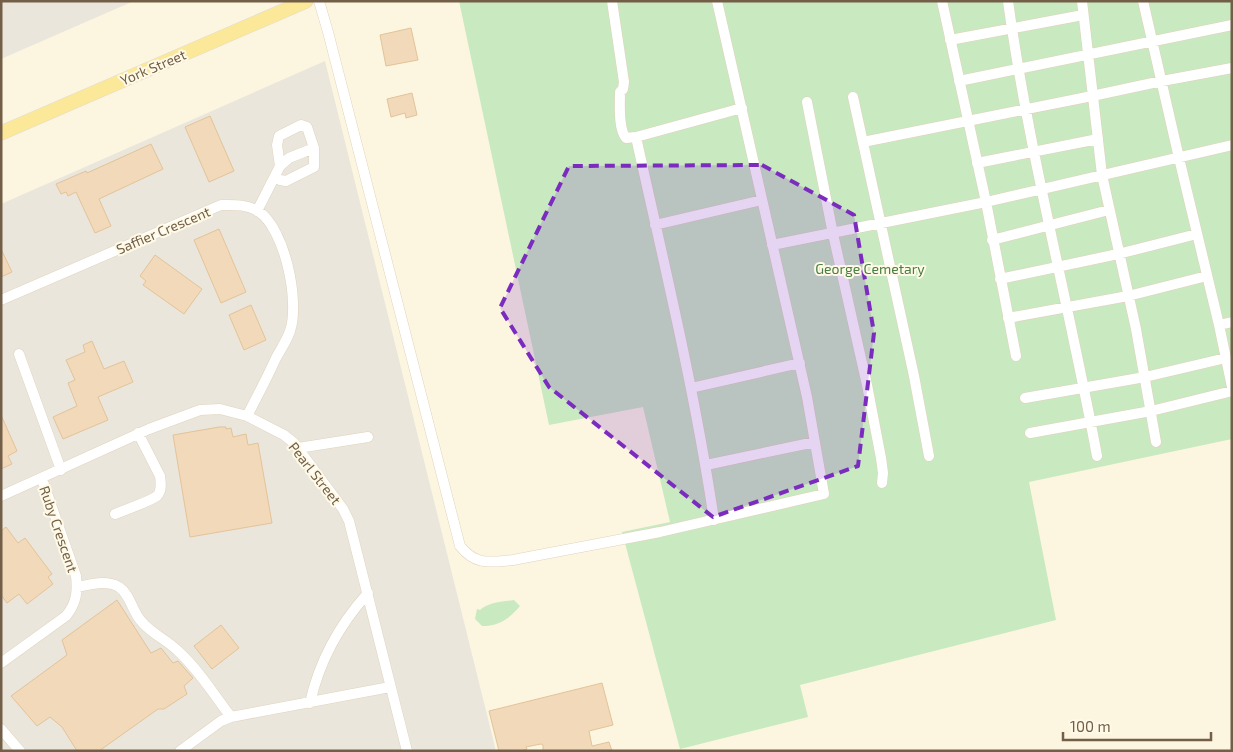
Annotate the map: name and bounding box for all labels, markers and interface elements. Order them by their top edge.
street label: York Street [118,46,188,88]
street label: Saffier Crescent [114,203,212,257]
park label: George Cemetary [815,260,925,277]
street label: Pearl Street [285,438,345,508]
street label: Ruby Crescent [36,483,82,575]
scale bar [1063,710,1210,742]
text: 100 m [1070,717,1111,735]

